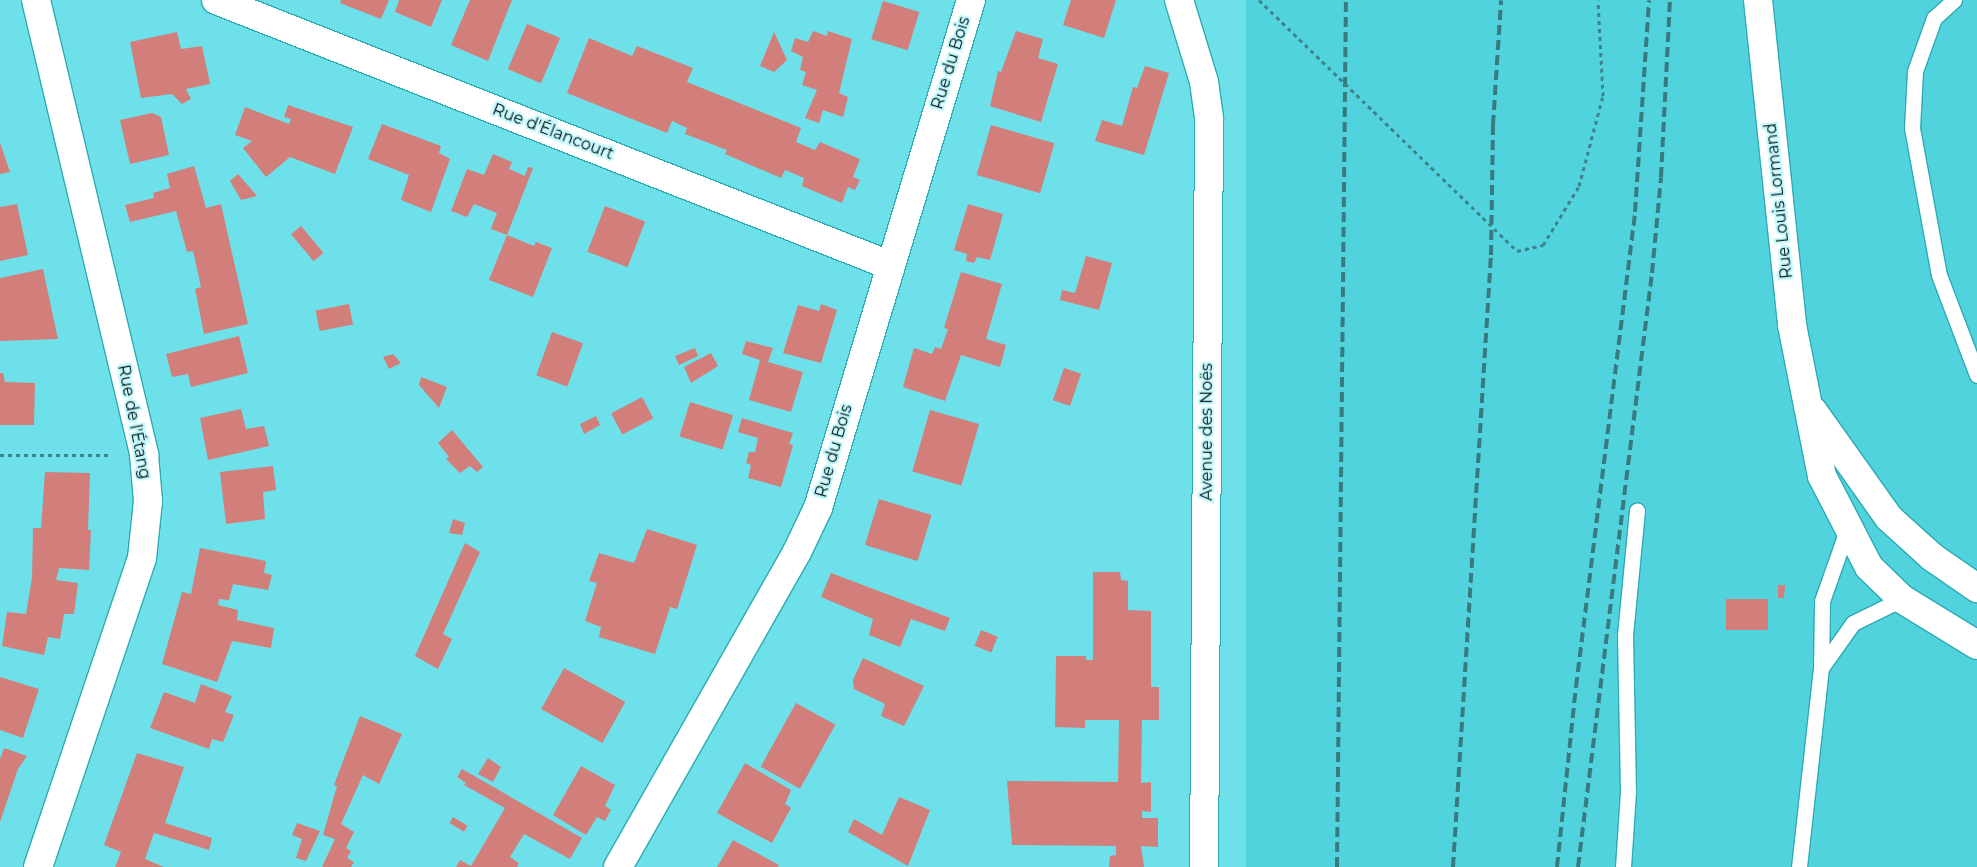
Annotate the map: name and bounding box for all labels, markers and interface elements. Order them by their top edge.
street label: Rue du Bois [928,14,974,112]
street label: Rue d'Élancourt [490,100,616,164]
street label: Rue Louis Lormand [1761,122,1797,280]
street label: Rue de l'Étang [113,363,155,481]
street label: Avenue des Noës [1197,363,1217,501]
street label: Rue du Bois [812,402,856,500]

